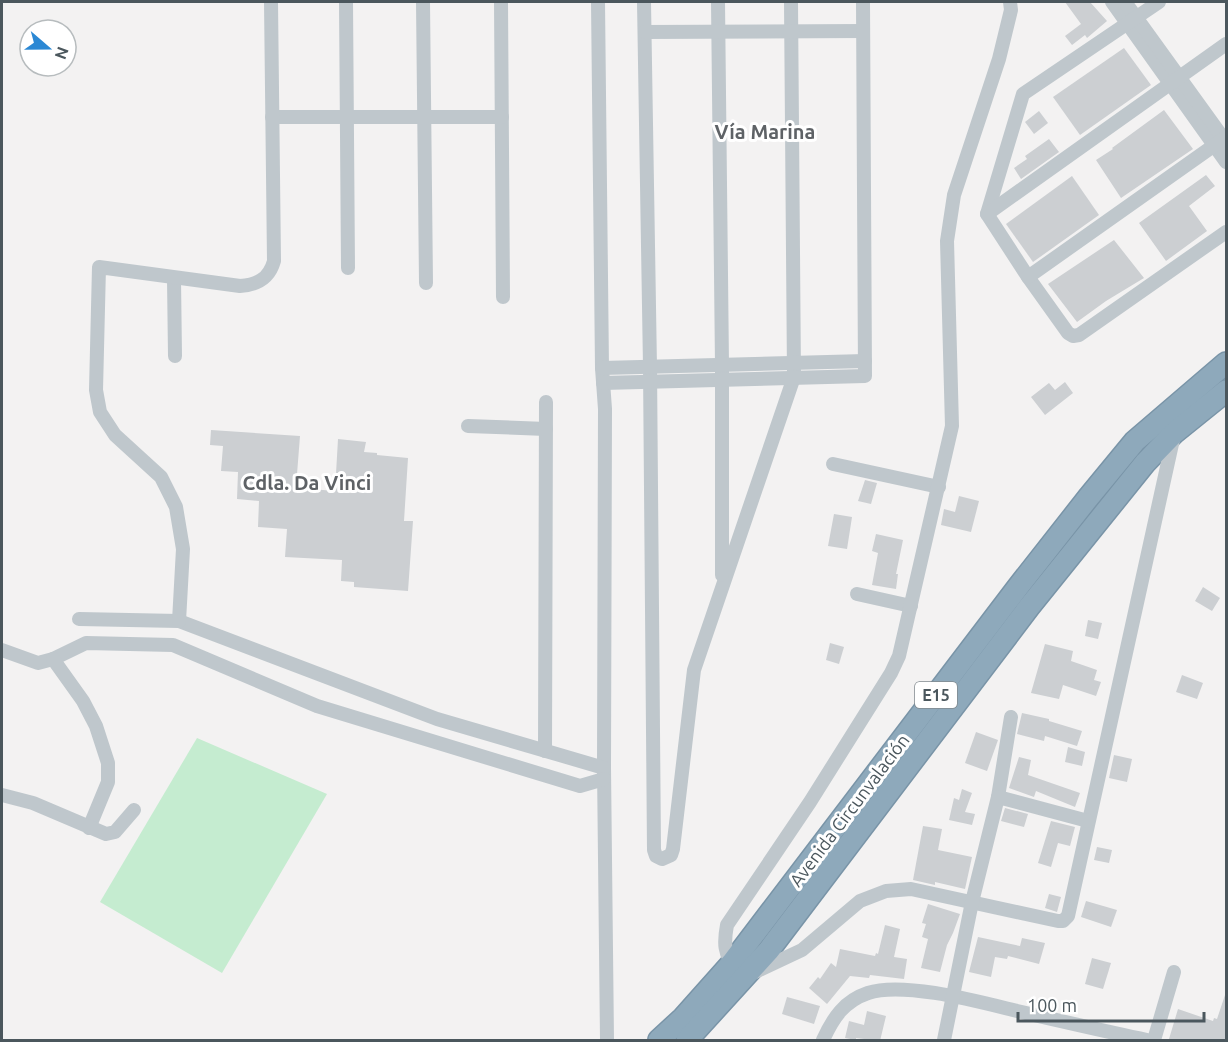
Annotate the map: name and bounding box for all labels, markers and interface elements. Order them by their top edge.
north arrow [18,18,78,78]
text: N [52,44,73,62]
district label: Vía Marina [715,120,815,143]
district label: Cdla. Da Vinci [243,471,371,494]
road number: E15 [915,682,957,708]
street label: Avenida Circunvalación [785,730,913,890]
scale bar [1018,985,1204,1023]
text: 100 m [1027,995,1077,1015]

